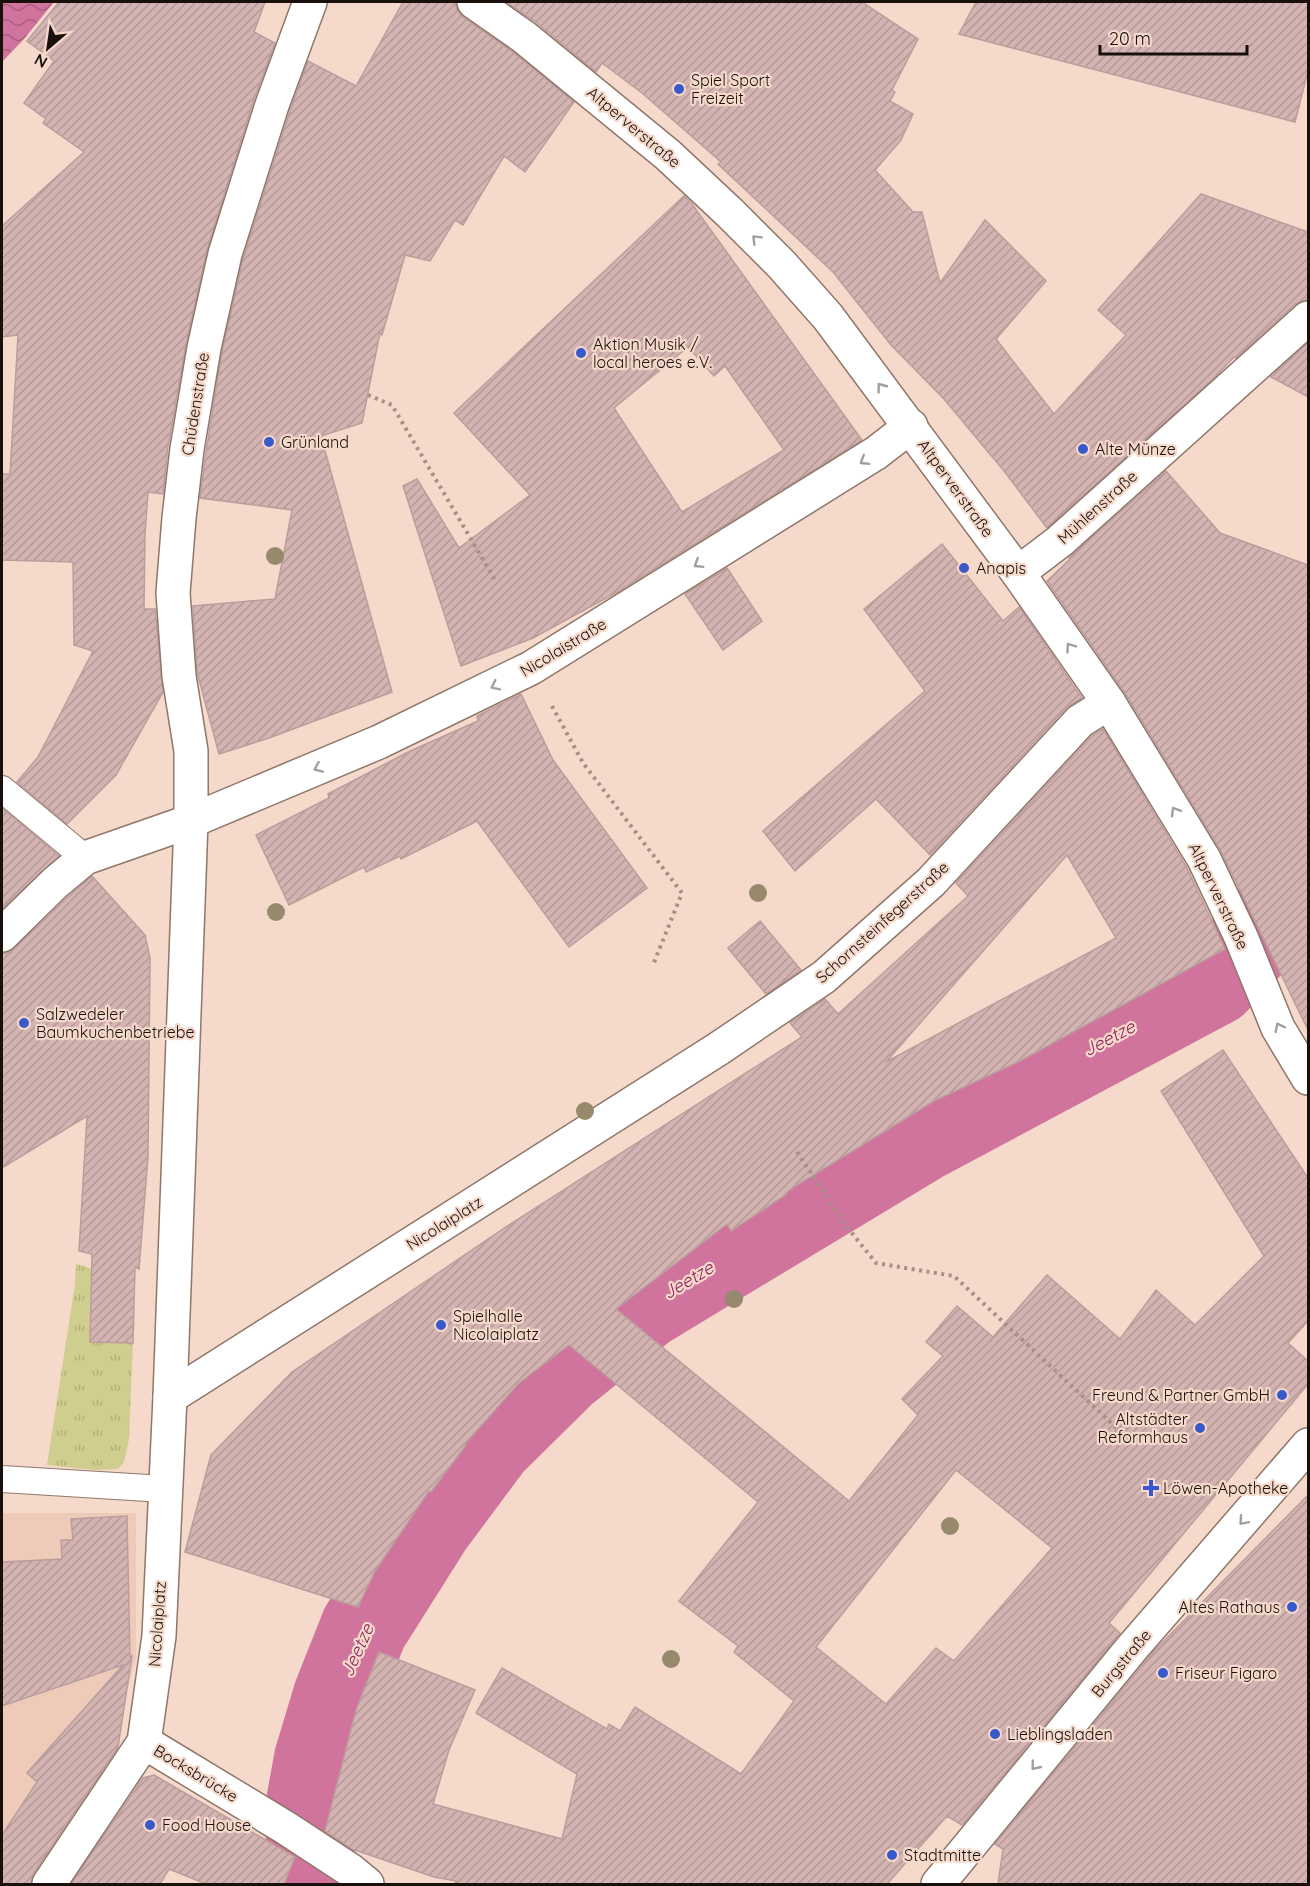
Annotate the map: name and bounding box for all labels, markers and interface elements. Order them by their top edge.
north arrow [18,18,78,78]
scale bar [1100,18,1247,56]
text: 20 m [1109,27,1151,50]
text: N [31,50,51,73]
place label: Spiel Sport Freizeit [691,70,770,108]
street label: Altperverstraße [583,82,685,172]
marker: Spiel Sport Freizeit [672,82,686,96]
one-way arrow [752,235,763,246]
place label: Aktion Musik / local heroes e.V. [593,334,712,372]
marker: Aktion Musik / local heroes e.V. [574,346,588,360]
street label: Chüdenstraße [177,351,213,457]
one-way arrow [878,383,889,394]
place label: Grünland [281,432,349,452]
marker: Grünland [262,435,276,449]
street label: Altperverstraße [914,435,998,541]
place label: Alte Münze [1095,439,1176,459]
marker: Alte Münze [1076,442,1090,456]
one-way arrow [860,453,870,465]
street label: Mühlenstraße [1053,466,1141,548]
one-way arrow [694,557,704,569]
place label: Anapis [976,558,1026,578]
marker: Anapis [957,561,971,575]
street label: Nicolaistraße [516,613,610,681]
one-way arrow [1066,643,1077,654]
one-way arrow [491,678,502,690]
one-way arrow [313,761,324,773]
one-way arrow [1171,807,1183,817]
street label: Altperverstraße [1185,839,1253,953]
street label: Schornsteinfegerstraße [811,857,953,987]
place label: Salzwedeler Baumkuchenbetriebe [36,1004,194,1042]
water label: Jeetze [1079,1014,1140,1061]
marker: Salzwedeler Baumkuchenbetriebe [17,1016,31,1030]
one-way arrow [1274,1023,1286,1034]
street label: Nicolaiplatz [402,1192,486,1254]
water label: Jeetze [658,1255,718,1304]
place label: Spielhalle Nicolaiplatz [453,1306,539,1344]
marker: Spielhalle Nicolaiplatz [434,1318,448,1332]
place label: Freund & Partner GmbH [1092,1385,1270,1405]
marker: Freund & Partner GmbH [1275,1388,1289,1402]
place label: Altstädter Reformhaus [1098,1409,1188,1447]
marker: Altstädter Reformhaus [1193,1421,1207,1435]
place label: Löwen-Apotheke [1163,1478,1288,1498]
marker: Löwen-Apotheke [1144,1481,1158,1495]
one-way arrow [1239,1514,1250,1525]
street label: Nicolaiplatz [144,1580,170,1668]
place label: Altes Rathaus [1179,1597,1280,1617]
marker: Altes Rathaus [1285,1600,1299,1614]
water label: Jeetze [335,1619,379,1680]
street label: Burgstraße [1087,1625,1155,1701]
place label: Friseur Figaro [1175,1663,1277,1683]
marker: Friseur Figaro [1156,1666,1170,1680]
place label: Lieblingsladen [1007,1724,1113,1744]
marker: Lieblingsladen [988,1727,1002,1741]
street label: Bocksbrücke [150,1740,242,1806]
one-way arrow [1032,1759,1043,1770]
place label: Food House [162,1815,251,1835]
marker: Food House [143,1818,157,1832]
place label: Stadtmitte [904,1845,981,1865]
marker: Stadtmitte [885,1848,899,1862]

